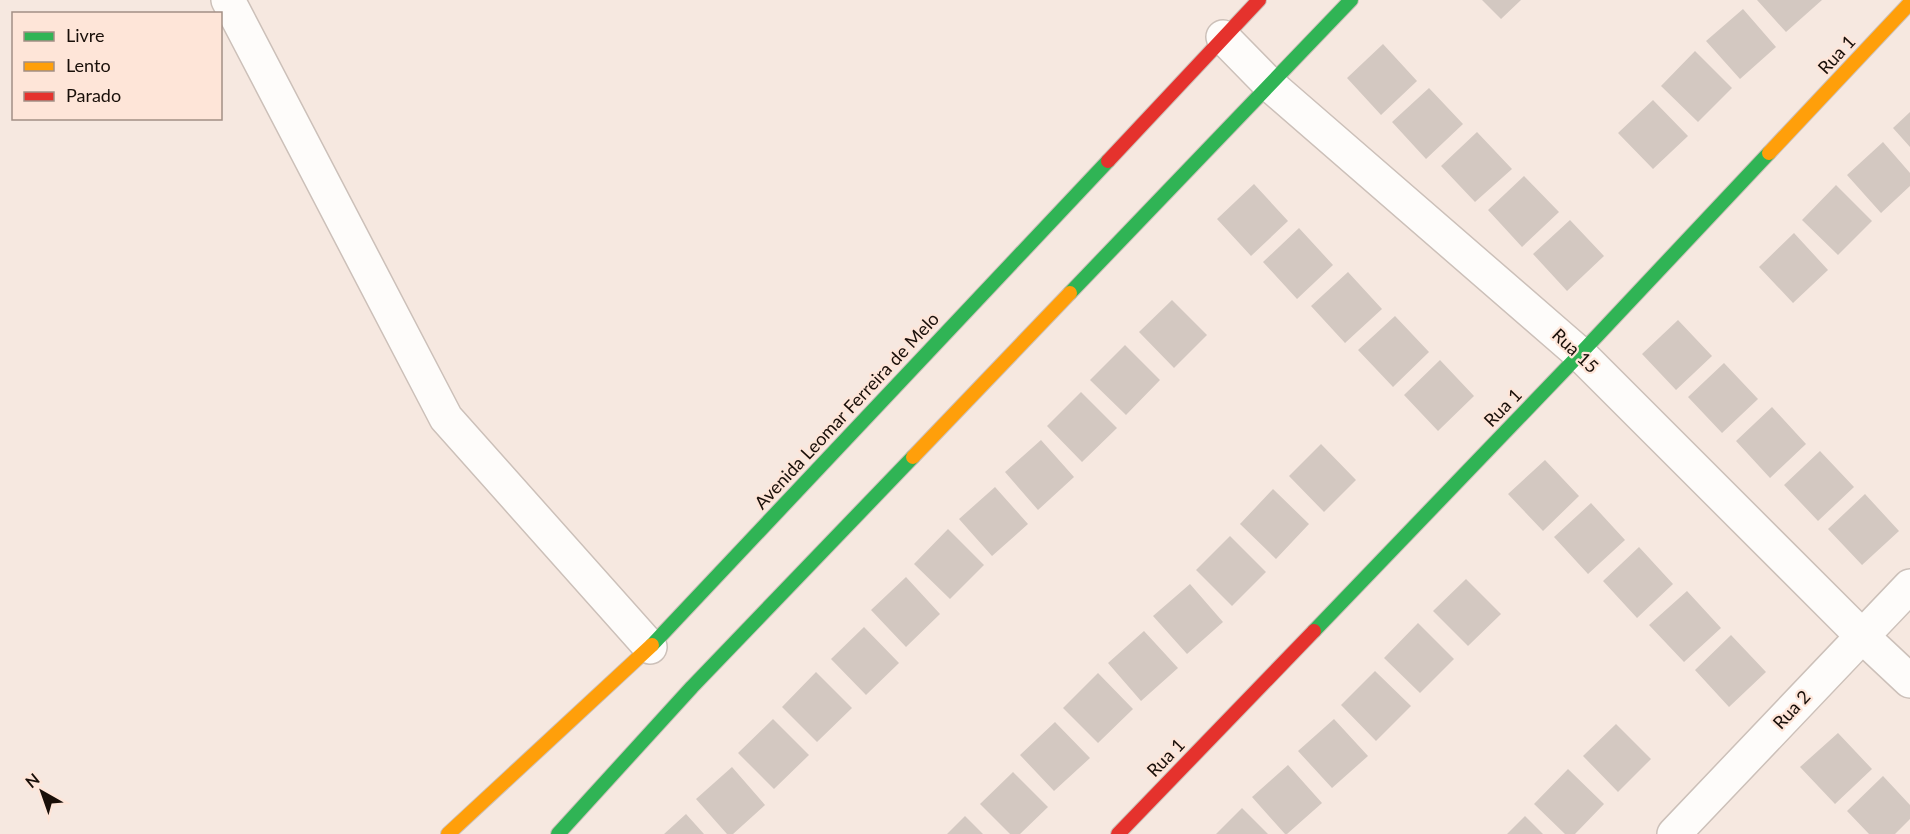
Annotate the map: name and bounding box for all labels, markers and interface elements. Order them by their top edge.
legend [12,12,222,120]
text: Livre [66,24,105,46]
street label: Rua 1 [1813,30,1860,78]
text: Lento [66,54,111,76]
text: Parado [66,84,121,106]
street label: Avenida Leomar Ferreira de Melo [749,307,943,513]
street label: Rua 15 [1548,323,1603,377]
street label: Rua 1 [1479,384,1526,431]
street label: Rua 2 [1768,685,1815,733]
street label: Rua 1 [1142,734,1189,781]
north arrow [12,762,72,822]
text: N [21,769,43,791]

